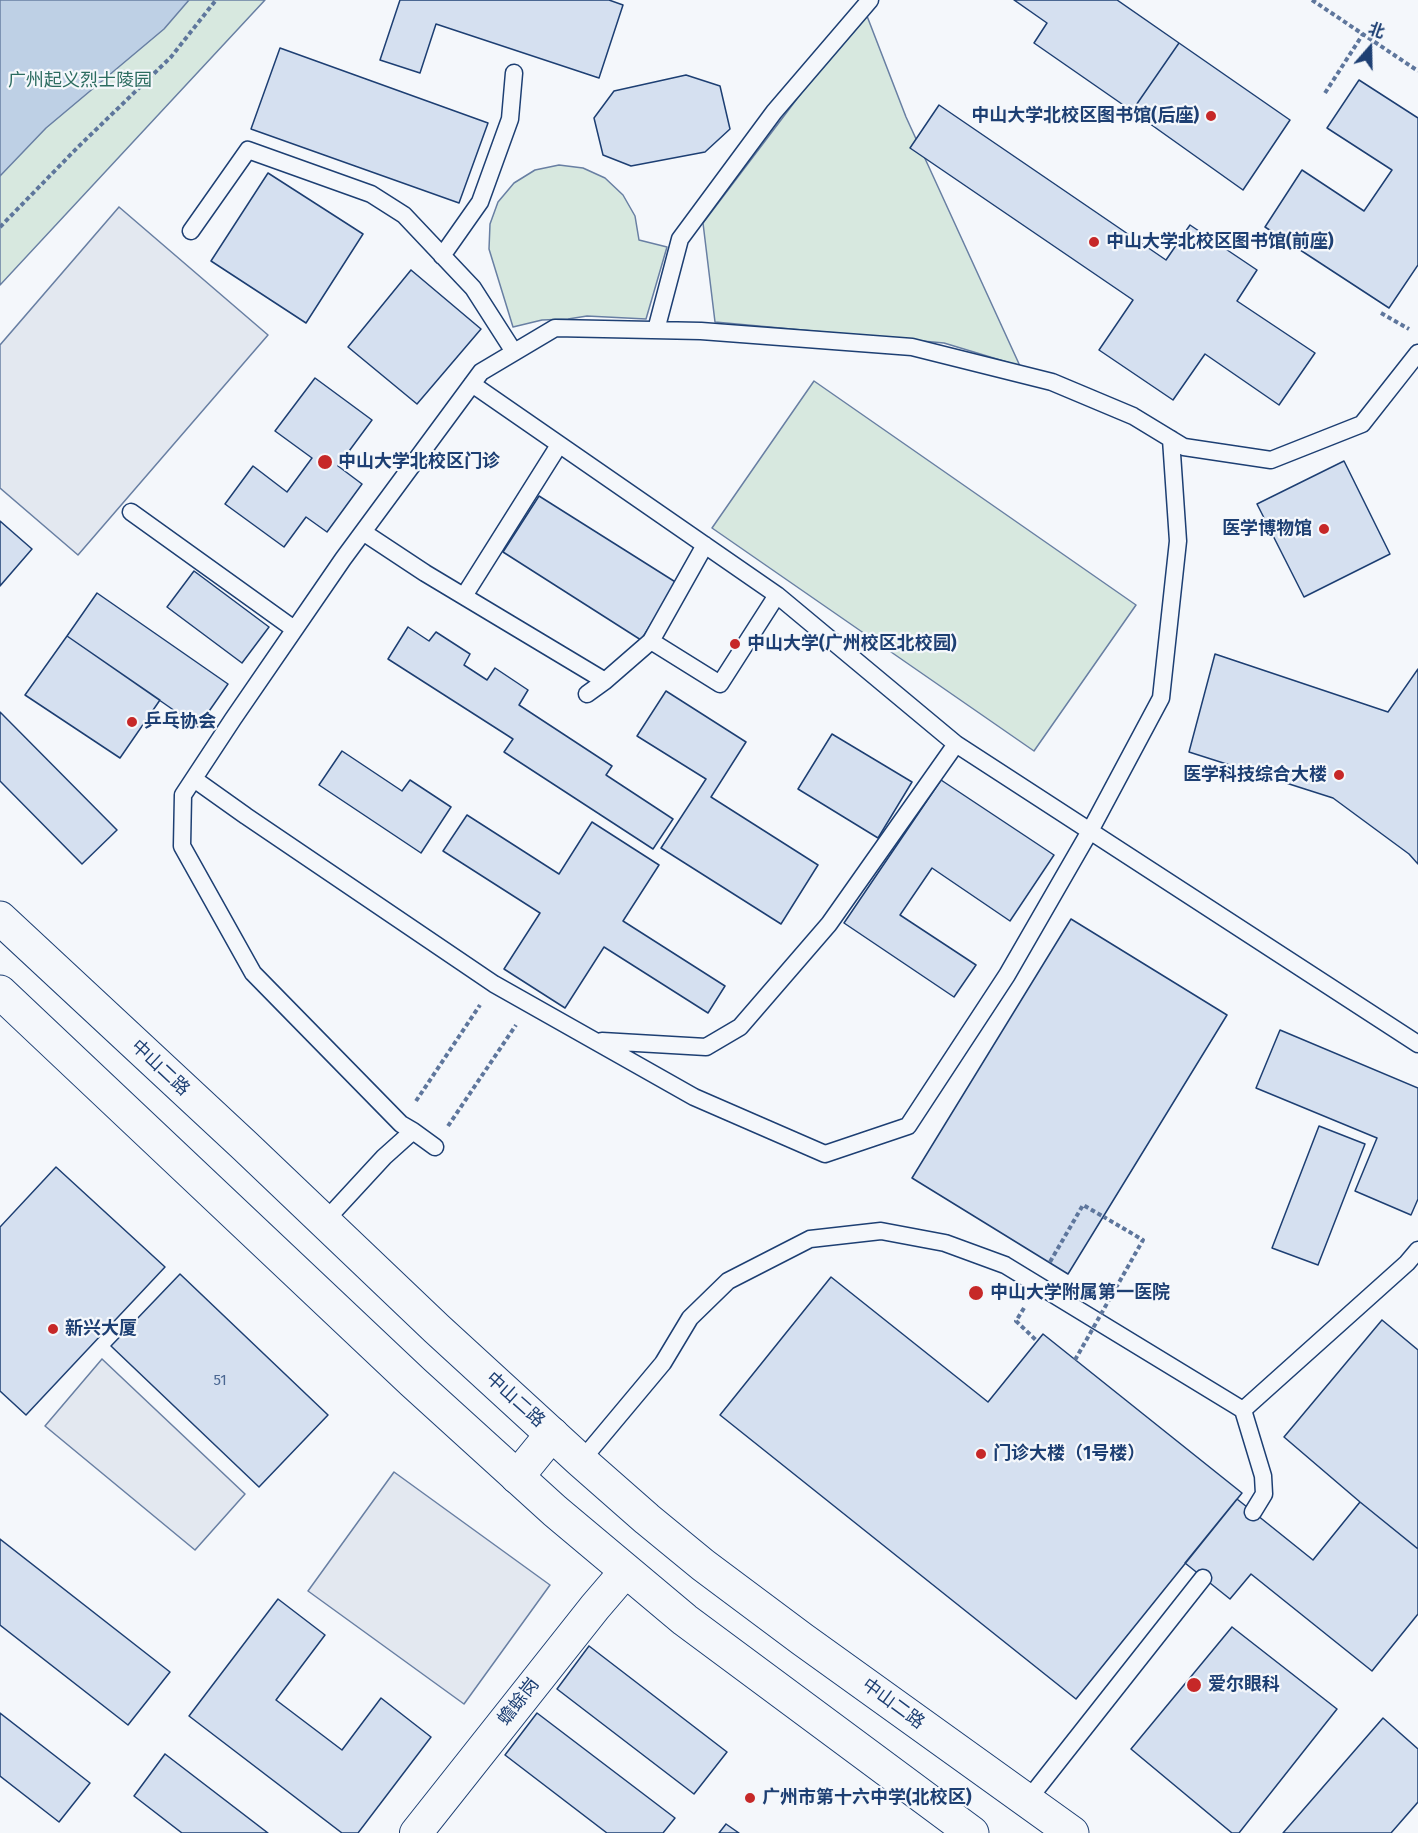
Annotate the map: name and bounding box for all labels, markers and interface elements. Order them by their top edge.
north arrow [1340,18,1400,78]
text: 北 [1366,19,1387,42]
park label: 广州起义烈士陵园 [8,70,152,92]
place label: 中山大学北校区图书馆(后座) [971,105,1199,127]
marker: 中山大学北校区图书馆(后座) [1204,109,1218,123]
place label: 中山大学北校区图书馆(前座) [1106,231,1334,253]
marker: 中山大学北校区图书馆(前座) [1087,235,1101,249]
place label: 中山大学北校区门诊 [338,451,500,473]
marker: 中山大学北校区门诊 [316,453,334,471]
place label: 医学博物馆 [1222,518,1312,540]
marker: 医学博物馆 [1317,522,1331,536]
place label: 中山大学(广州校区北校园) [747,633,957,655]
marker: 中山大学(广州校区北校园) [728,637,742,651]
place label: 乒乓协会 [144,711,216,733]
marker: 乒乓协会 [125,715,139,729]
place label: 医学科技综合大楼 [1183,764,1327,786]
marker: 医学科技综合大楼 [1332,768,1346,782]
street label: 中山二路 [126,1036,194,1100]
place label: 中山大学附属第一医院 [990,1282,1170,1304]
marker: 中山大学附属第一医院 [967,1284,985,1302]
place label: 新兴大厦 [65,1318,137,1340]
marker: 新兴大厦 [46,1322,60,1336]
street label: 中山二路 [481,1368,549,1432]
house number: 51 [213,1372,227,1390]
place label: 门诊大楼（1号楼） [993,1443,1145,1465]
marker: 门诊大楼（1号楼） [974,1447,988,1461]
street label: 蟾蜍岗 [494,1674,544,1730]
street label: 中山二路 [858,1674,928,1734]
place label: 爱尔眼科 [1208,1674,1280,1696]
marker: 爱尔眼科 [1185,1676,1203,1694]
place label: 广州市第十六中学(北校区) [762,1787,972,1809]
marker: 广州市第十六中学(北校区) [743,1791,757,1805]

